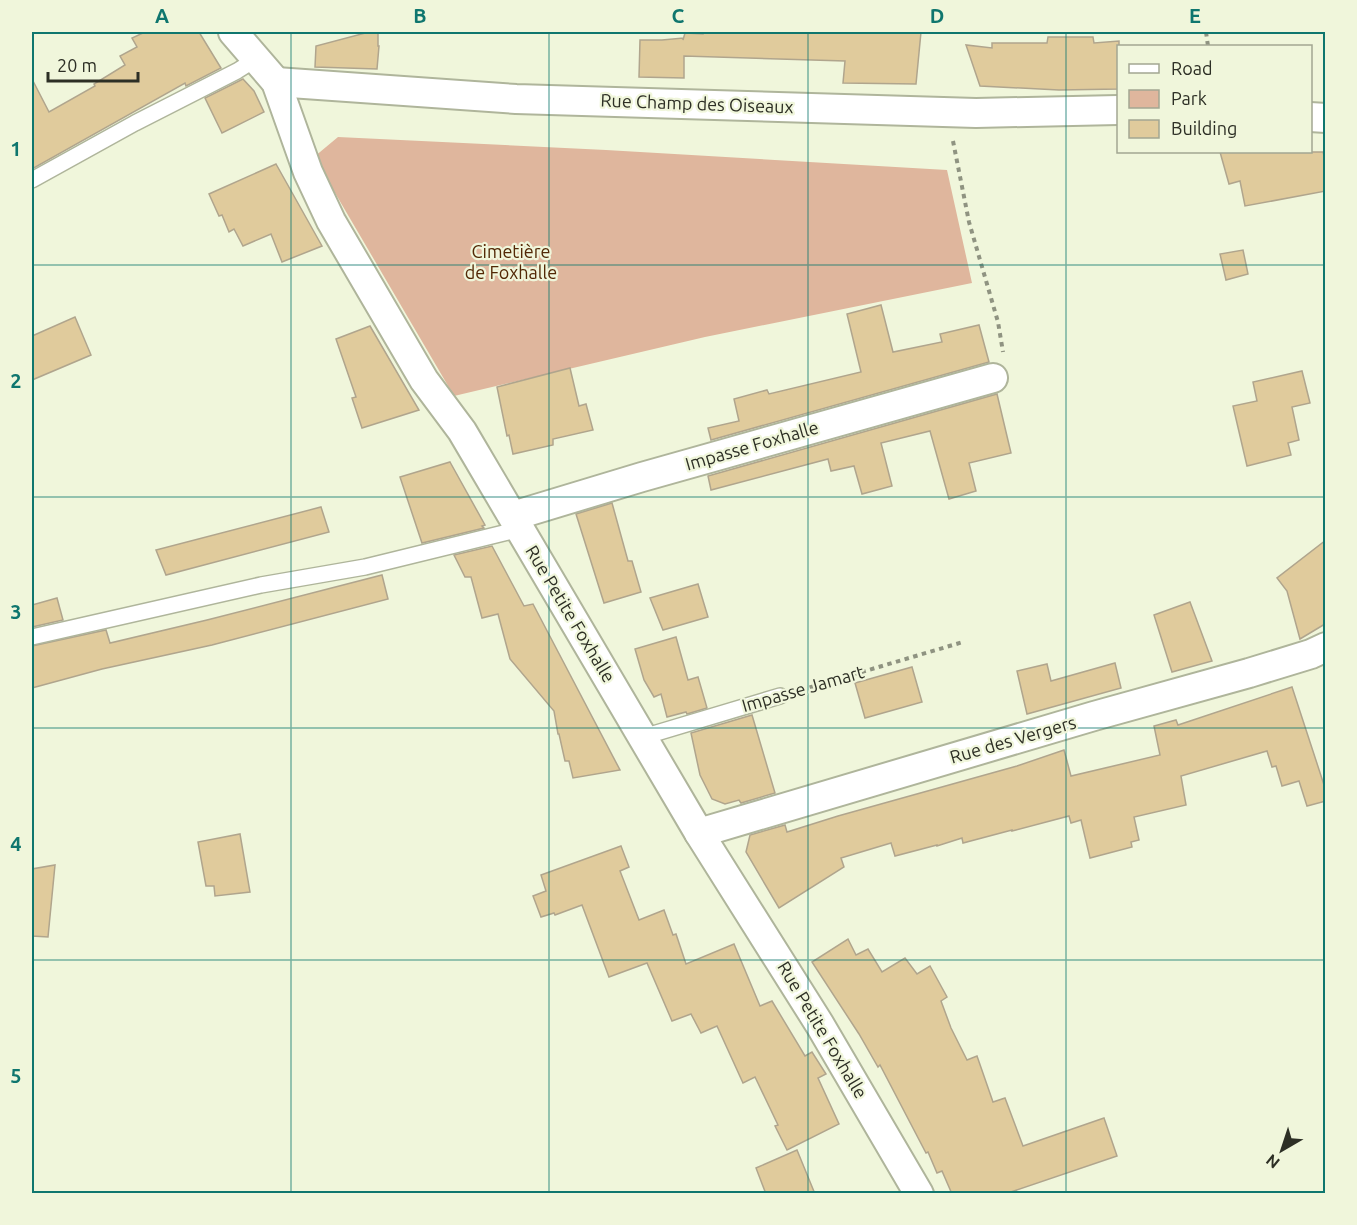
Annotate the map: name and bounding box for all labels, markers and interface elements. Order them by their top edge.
text: A [155,4,169,27]
text: B [413,4,427,27]
text: C [672,4,685,27]
text: D [930,4,944,27]
text: E [1189,4,1201,27]
scale bar [48,45,138,83]
legend [1117,45,1312,153]
text: 20 m [57,55,97,75]
text: Road [1171,58,1213,78]
text: Park [1171,88,1207,108]
street label: Rue Champ des Oiseaux [600,90,794,116]
text: Building [1171,118,1237,138]
text: 1 [10,137,22,160]
park label: Cimetière de Foxhalle [465,241,557,282]
text: 2 [10,369,22,392]
street label: Impasse Foxhalle [683,416,821,474]
street label: Rue Petite Foxhalle [522,541,620,686]
text: 3 [10,600,22,623]
street label: Impasse Jamart [739,661,866,715]
street label: Rue des Vergers [947,711,1078,767]
text: 4 [10,832,22,855]
street label: Rue Petite Foxhalle [774,957,872,1102]
text: 5 [10,1064,22,1087]
north arrow [1252,1120,1312,1180]
text: N [1262,1151,1283,1172]

